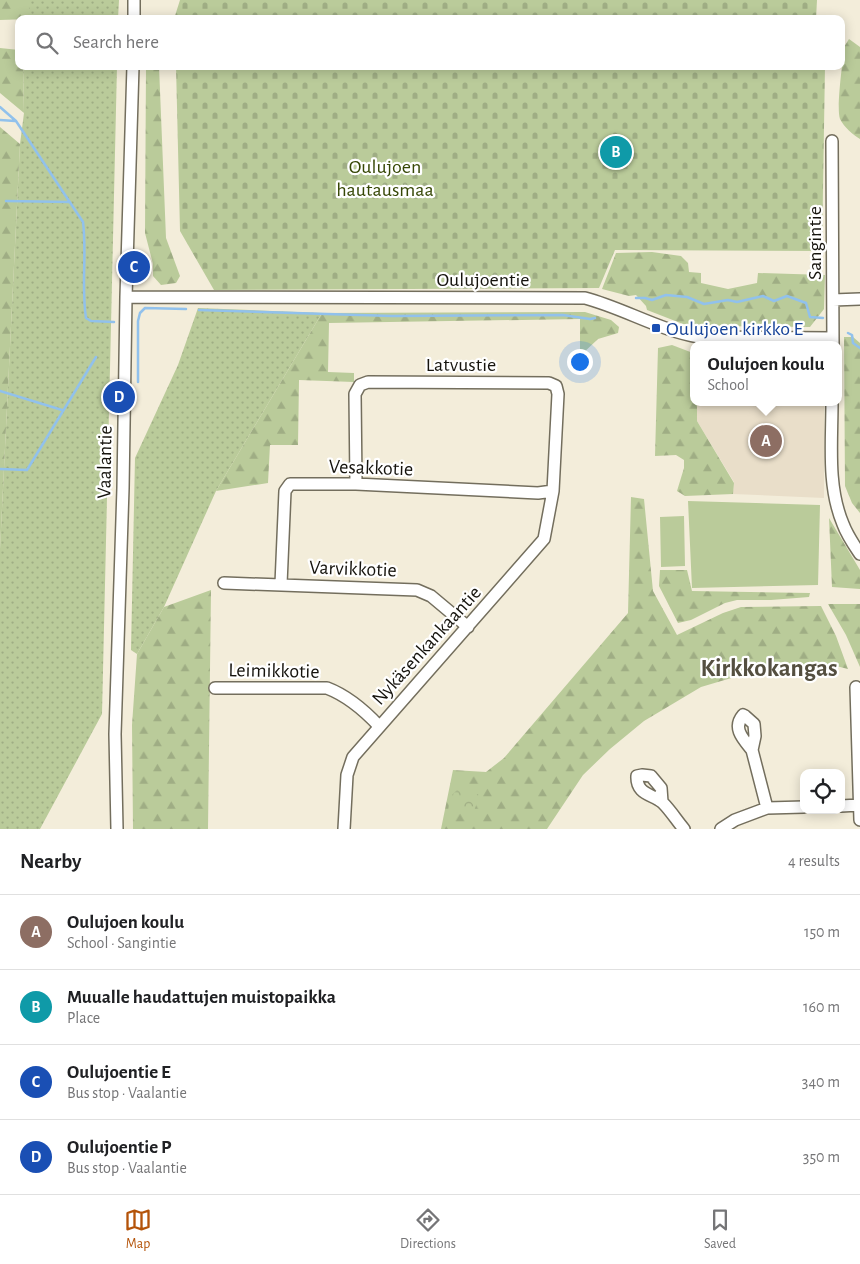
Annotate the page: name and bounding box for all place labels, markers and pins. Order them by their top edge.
pin: B [600,133,632,171]
pin: C [118,248,150,286]
place label: Oulujoen kirkko E [666,319,803,339]
marker: Oulujoen kirkko E [650,322,662,334]
pin: D [103,378,135,416]
pin: A [750,422,782,460]

